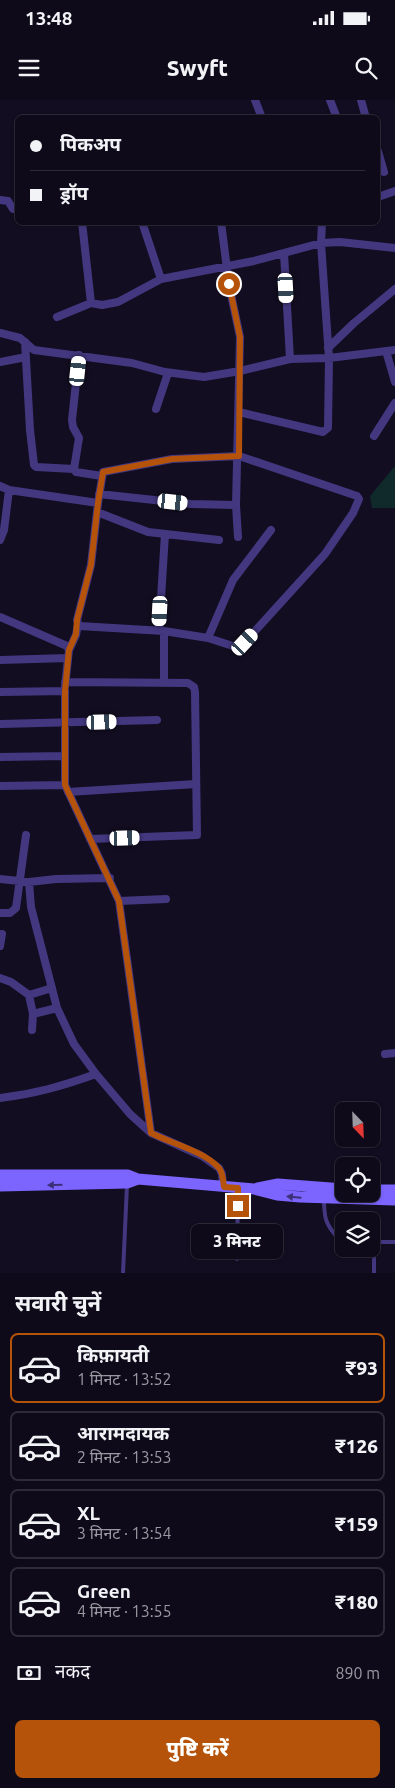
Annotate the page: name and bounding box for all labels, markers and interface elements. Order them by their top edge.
text: 13:48 [25,7,73,29]
icon: menu [15,54,43,82]
icon: search [352,54,380,82]
text: Swyft [167,55,228,80]
text: पिकअप [60,133,121,155]
text: ड्रॉप [60,182,88,204]
route start [218,273,240,295]
car [277,273,294,303]
car [68,355,87,387]
car [157,493,188,511]
car [151,596,168,626]
car [229,626,260,658]
car [86,714,117,730]
car [109,830,140,846]
north arrow [335,1102,380,1148]
map controls [335,1102,380,1257]
button: locate [335,1157,380,1202]
one-way arrow [47,1181,63,1189]
one-way arrow [286,1193,302,1201]
route end [227,1195,249,1217]
button: layers [335,1212,380,1257]
callout: 3 मिनट [192,1224,284,1258]
text: 3 मिनट [213,1232,261,1250]
text: सवारी चुनें [15,1290,101,1315]
text: किफ़ायती [77,1344,149,1366]
icon: car [17,1346,62,1391]
text: ₹93 [346,1357,378,1379]
text: 1 मिनट · 13:52 [77,1370,172,1388]
text: आरामदायक [77,1422,169,1444]
icon: car [17,1424,62,1469]
text: ₹126 [335,1435,378,1457]
text: 2 मिनट · 13:53 [77,1448,172,1466]
icon: car [17,1502,62,1547]
text: XL [77,1502,100,1524]
text: ₹159 [335,1513,378,1535]
text: 3 मिनट · 13:54 [77,1524,172,1542]
icon: car [17,1580,62,1625]
text: Green [77,1580,131,1602]
text: ₹180 [335,1591,378,1613]
text: 4 मिनट · 13:55 [77,1602,172,1620]
icon: cash [15,1659,43,1687]
text: नकद [55,1660,90,1682]
text: 890 m [335,1664,380,1682]
button: पुष्टि करें [15,1720,380,1778]

